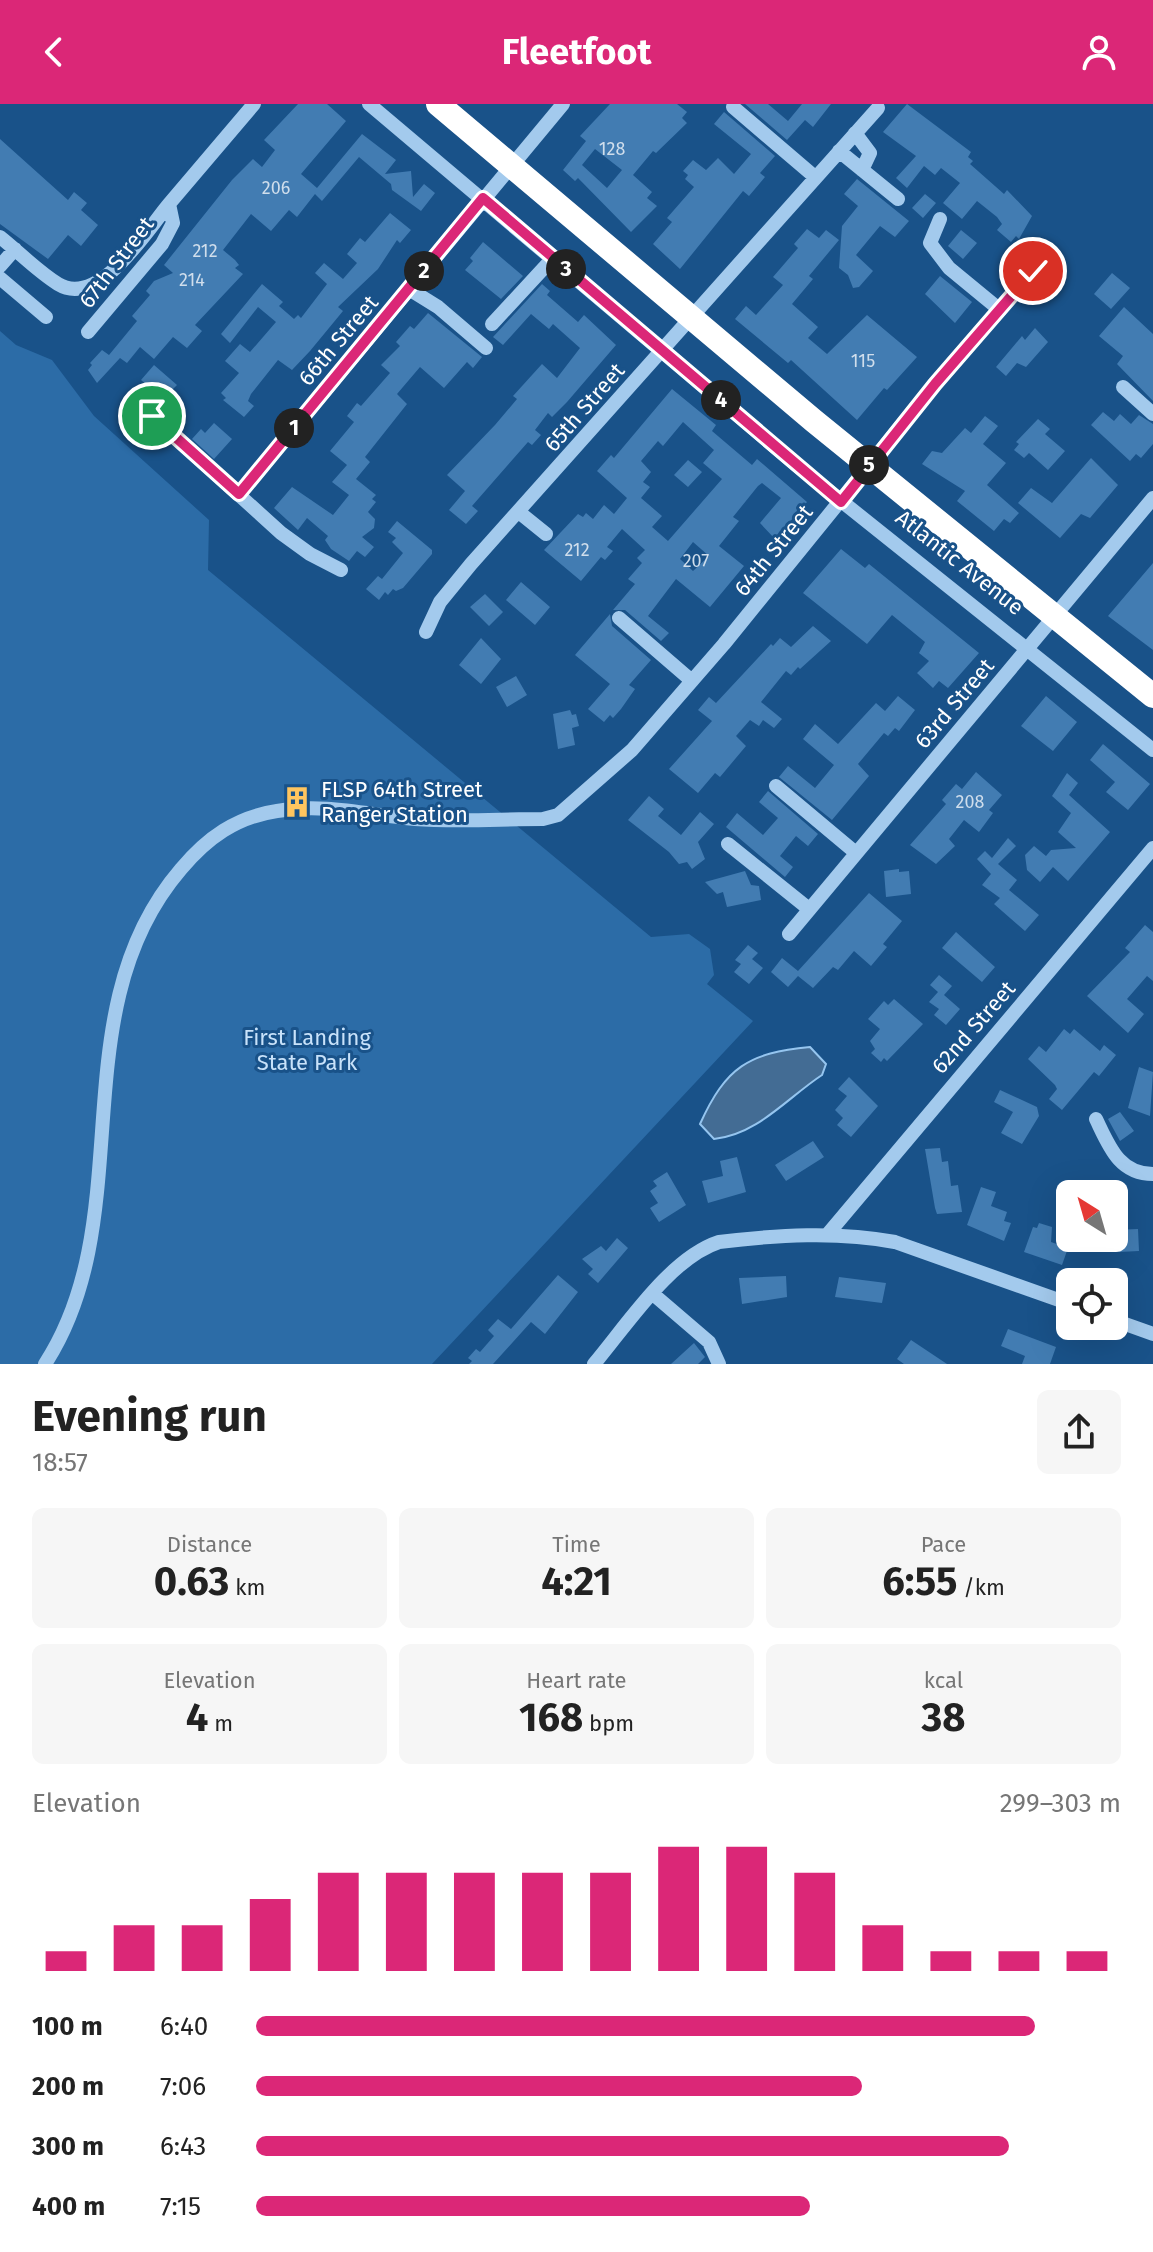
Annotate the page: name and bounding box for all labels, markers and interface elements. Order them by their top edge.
icon: back [32,30,76,74]
text: Fleetfoot [502,30,651,74]
icon: person [1077,30,1121,74]
house number: 128 [599,138,625,160]
house number: 206 [262,177,290,199]
street label: 67th Street [73,211,160,313]
pin [999,237,1067,305]
house number: 212 [192,240,218,262]
pin: 3 [546,249,586,289]
icon: check [1011,249,1055,293]
pin: 2 [404,251,444,291]
text: 3 [560,255,572,282]
text: 2 [418,257,430,284]
house number: 214 [179,269,205,291]
street label: 66th Street [293,290,384,391]
house number: 115 [851,350,875,372]
street label: 65th Street [538,357,630,457]
pin: 4 [701,380,741,420]
pin [118,382,186,450]
text: 4 [715,386,727,413]
icon: arrive [130,394,174,438]
pin: 1 [274,408,314,448]
text: 1 [289,414,299,441]
pin: 5 [849,445,889,485]
text: 5 [863,451,875,478]
street label: 64th Street [728,499,818,601]
street label: Atlantic Avenue [890,504,1029,621]
house number: 212 [564,539,590,561]
house number: 207 [683,550,709,572]
street label: 63rd Street [909,653,1000,754]
place label: FLSP 64th Street Ranger Station [321,776,483,828]
building icon: FLSP 64th Street Ranger Station [280,785,314,819]
house number: 208 [956,791,985,813]
street label: 62nd Street [926,975,1021,1079]
park label: First Landing State Park [243,1024,371,1076]
north arrow [1056,1180,1128,1252]
map controls [1056,1180,1128,1340]
button: locate [1056,1268,1128,1340]
text: Evening run [32,1390,267,1443]
button: share [1037,1390,1121,1474]
text: 18:57 [32,1447,88,1478]
text: Distance [167,1531,252,1558]
text: Time [552,1531,601,1558]
text: Pace [921,1531,966,1558]
text: 0.63 [154,1558,229,1606]
text: 4:21 [541,1558,612,1606]
text: 6:55 [882,1558,957,1606]
text: km [229,1574,265,1601]
text: /km [957,1574,1005,1601]
text: Elevation [163,1667,256,1694]
text: Heart rate [526,1667,627,1694]
text: kcal [924,1667,963,1694]
text: 4 [186,1694,208,1742]
text: 168 [519,1694,583,1742]
text: 38 [921,1694,966,1742]
text: m [208,1710,233,1737]
text: bpm [583,1710,634,1737]
text: Elevation [32,1788,141,1819]
text: 299–303 m [1000,1788,1121,1819]
text: 100 m [32,2011,103,2042]
text: 6:40 [160,2011,208,2042]
text: 200 m [32,2071,104,2102]
text: 7:06 [160,2071,206,2102]
text: 300 m [32,2131,104,2162]
text: 6:43 [160,2131,206,2162]
text: 400 m [32,2191,105,2222]
text: 7:15 [160,2191,201,2222]

